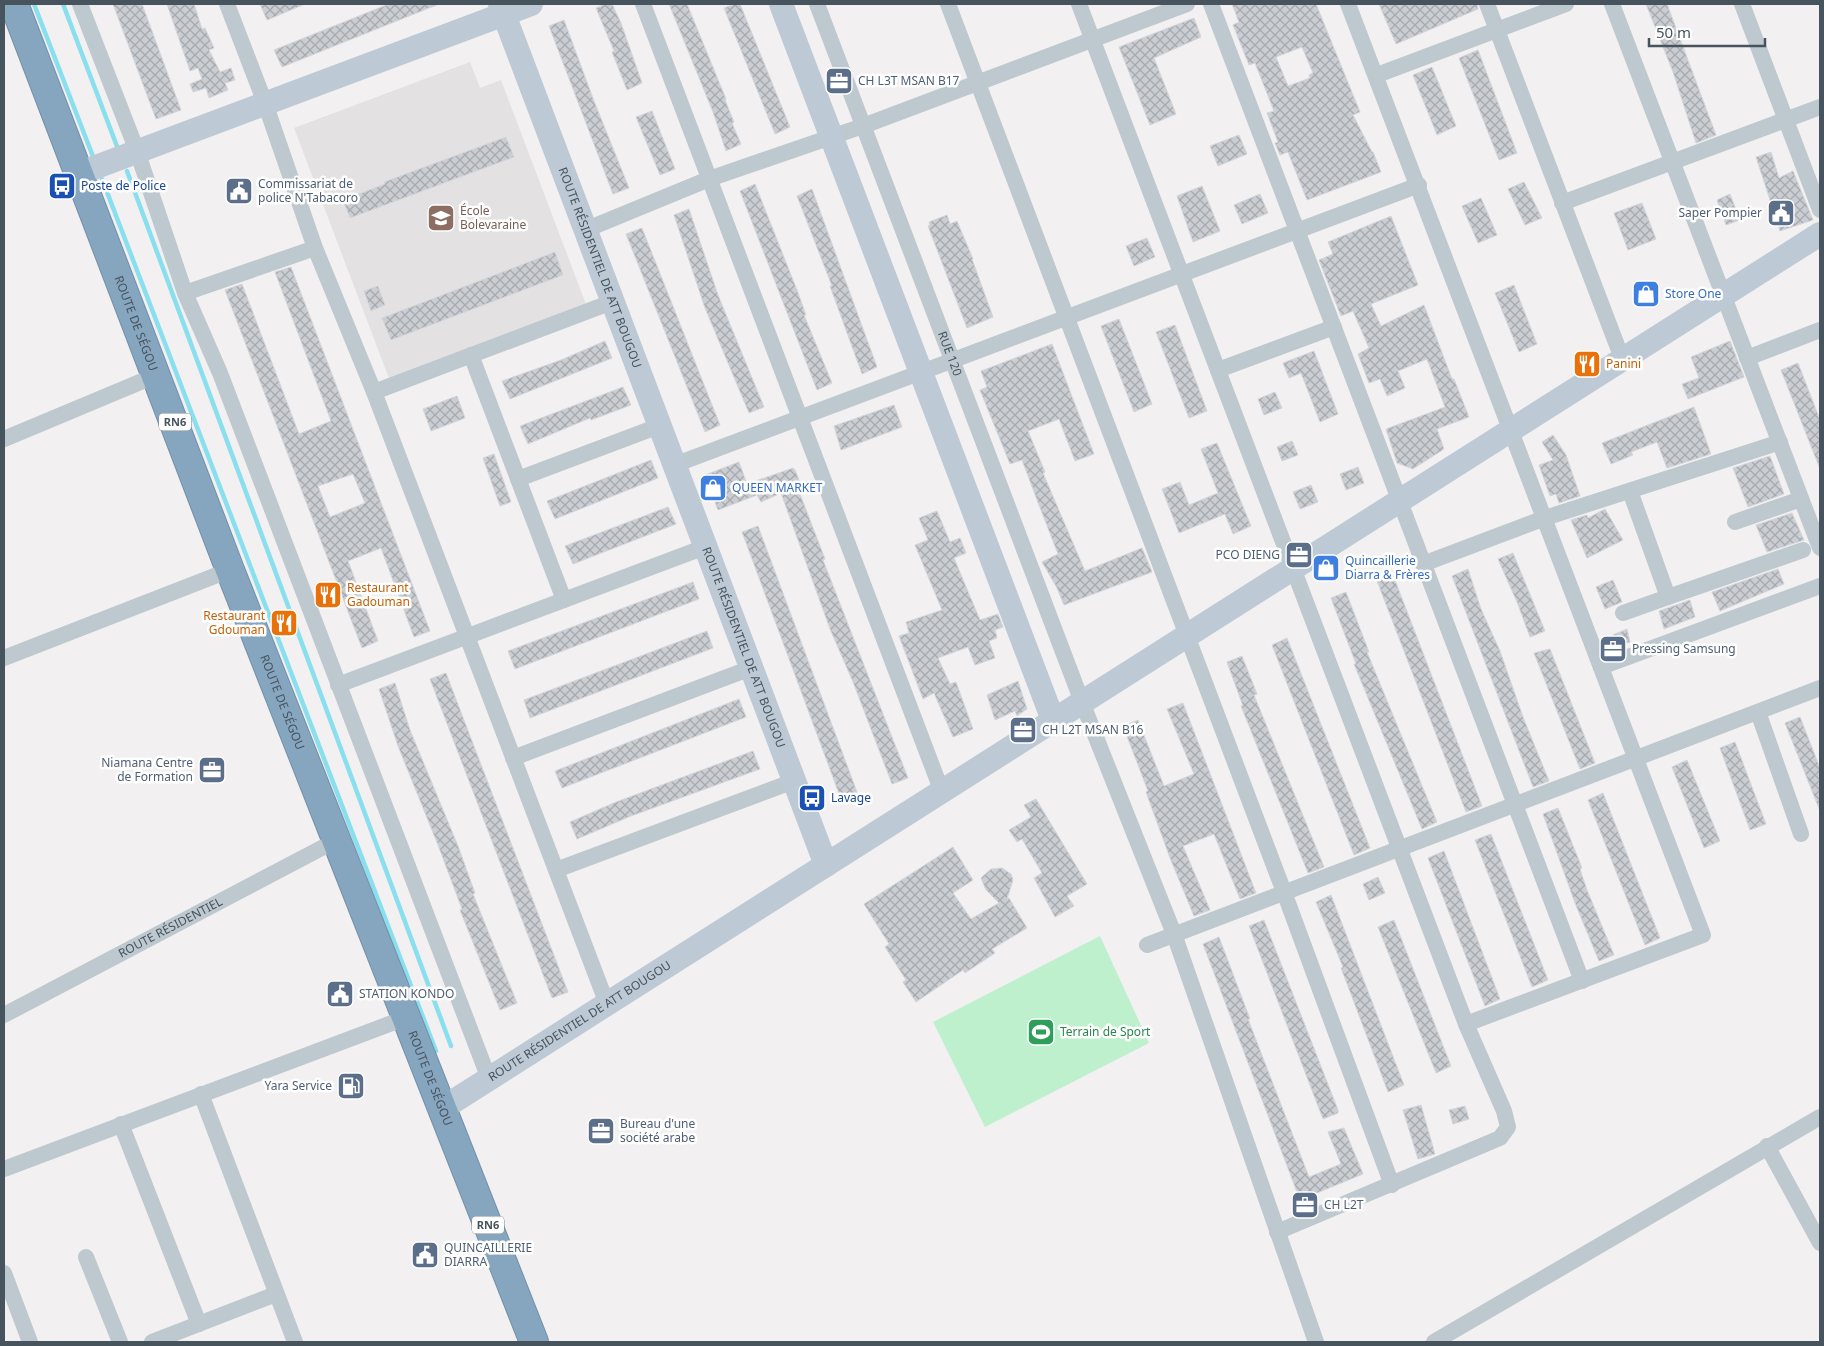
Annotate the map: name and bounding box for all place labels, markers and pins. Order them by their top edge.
office icon: CH L3T MSAN B17 [824,66,854,96]
place label: CH L3T MSAN B17 [858,72,960,89]
bus stop icon: Poste de Police [47,171,77,201]
place label: Commissariat de police N'Tabacoro [258,175,358,206]
public building icon: Commissariat de police N'Tabacoro [224,176,254,206]
place label: Poste de Police [81,177,166,194]
public building icon: Saper Pompier [1766,198,1796,228]
place label: École Bolevaraine [460,202,526,233]
school or university icon: École Bolevaraine [426,203,456,233]
place label: Saper Pompier [1679,204,1762,221]
shop icon: Store One [1631,279,1661,309]
place label: Store One [1665,285,1722,302]
restaurant icon: Panini [1572,349,1602,379]
place label: Panini [1606,355,1641,372]
shop icon: QUEEN MARKET [698,473,728,503]
place label: QUEEN MARKET [732,479,823,496]
office icon: PCO DIENG [1284,540,1314,570]
place label: PCO DIENG [1216,546,1280,563]
place label: Quincaillerie Diarra & Frères [1345,552,1430,583]
shop icon: Quincaillerie Diarra & Frères [1311,553,1341,583]
place label: Restaurant Gadouman [347,579,410,610]
restaurant icon: Restaurant Gadouman [313,580,343,610]
place label: Restaurant Gdouman [203,607,266,638]
restaurant icon: Restaurant Gdouman [269,608,299,638]
office icon: Pressing Samsung [1598,634,1628,664]
place label: Pressing Samsung [1632,640,1736,657]
office icon: CH L2T MSAN B16 [1008,715,1038,745]
place label: CH L2T MSAN B16 [1042,721,1144,738]
place label: Niamana Centre de Formation [101,754,193,785]
office icon: Niamana Centre de Formation [197,755,227,785]
bus stop icon: Lavage [797,783,827,813]
place label: Lavage [831,789,871,806]
public building icon: STATION KONDO [325,979,355,1009]
place label: STATION KONDO [359,985,454,1002]
sports icon: Terrain de Sport [1026,1017,1056,1047]
place label: Terrain de Sport [1060,1023,1151,1040]
fuel station icon: Yara Service [336,1071,366,1101]
place label: Yara Service [264,1077,332,1094]
place label: Bureau d'une société arabe [620,1115,696,1146]
office icon: Bureau d'une société arabe [586,1116,616,1146]
office icon: CH L2T [1290,1190,1320,1220]
place label: CH L2T [1324,1196,1364,1213]
place label: QUINCAILLERIE DIARRA [444,1239,532,1270]
public building icon: QUINCAILLERIE DIARRA [410,1240,440,1270]

